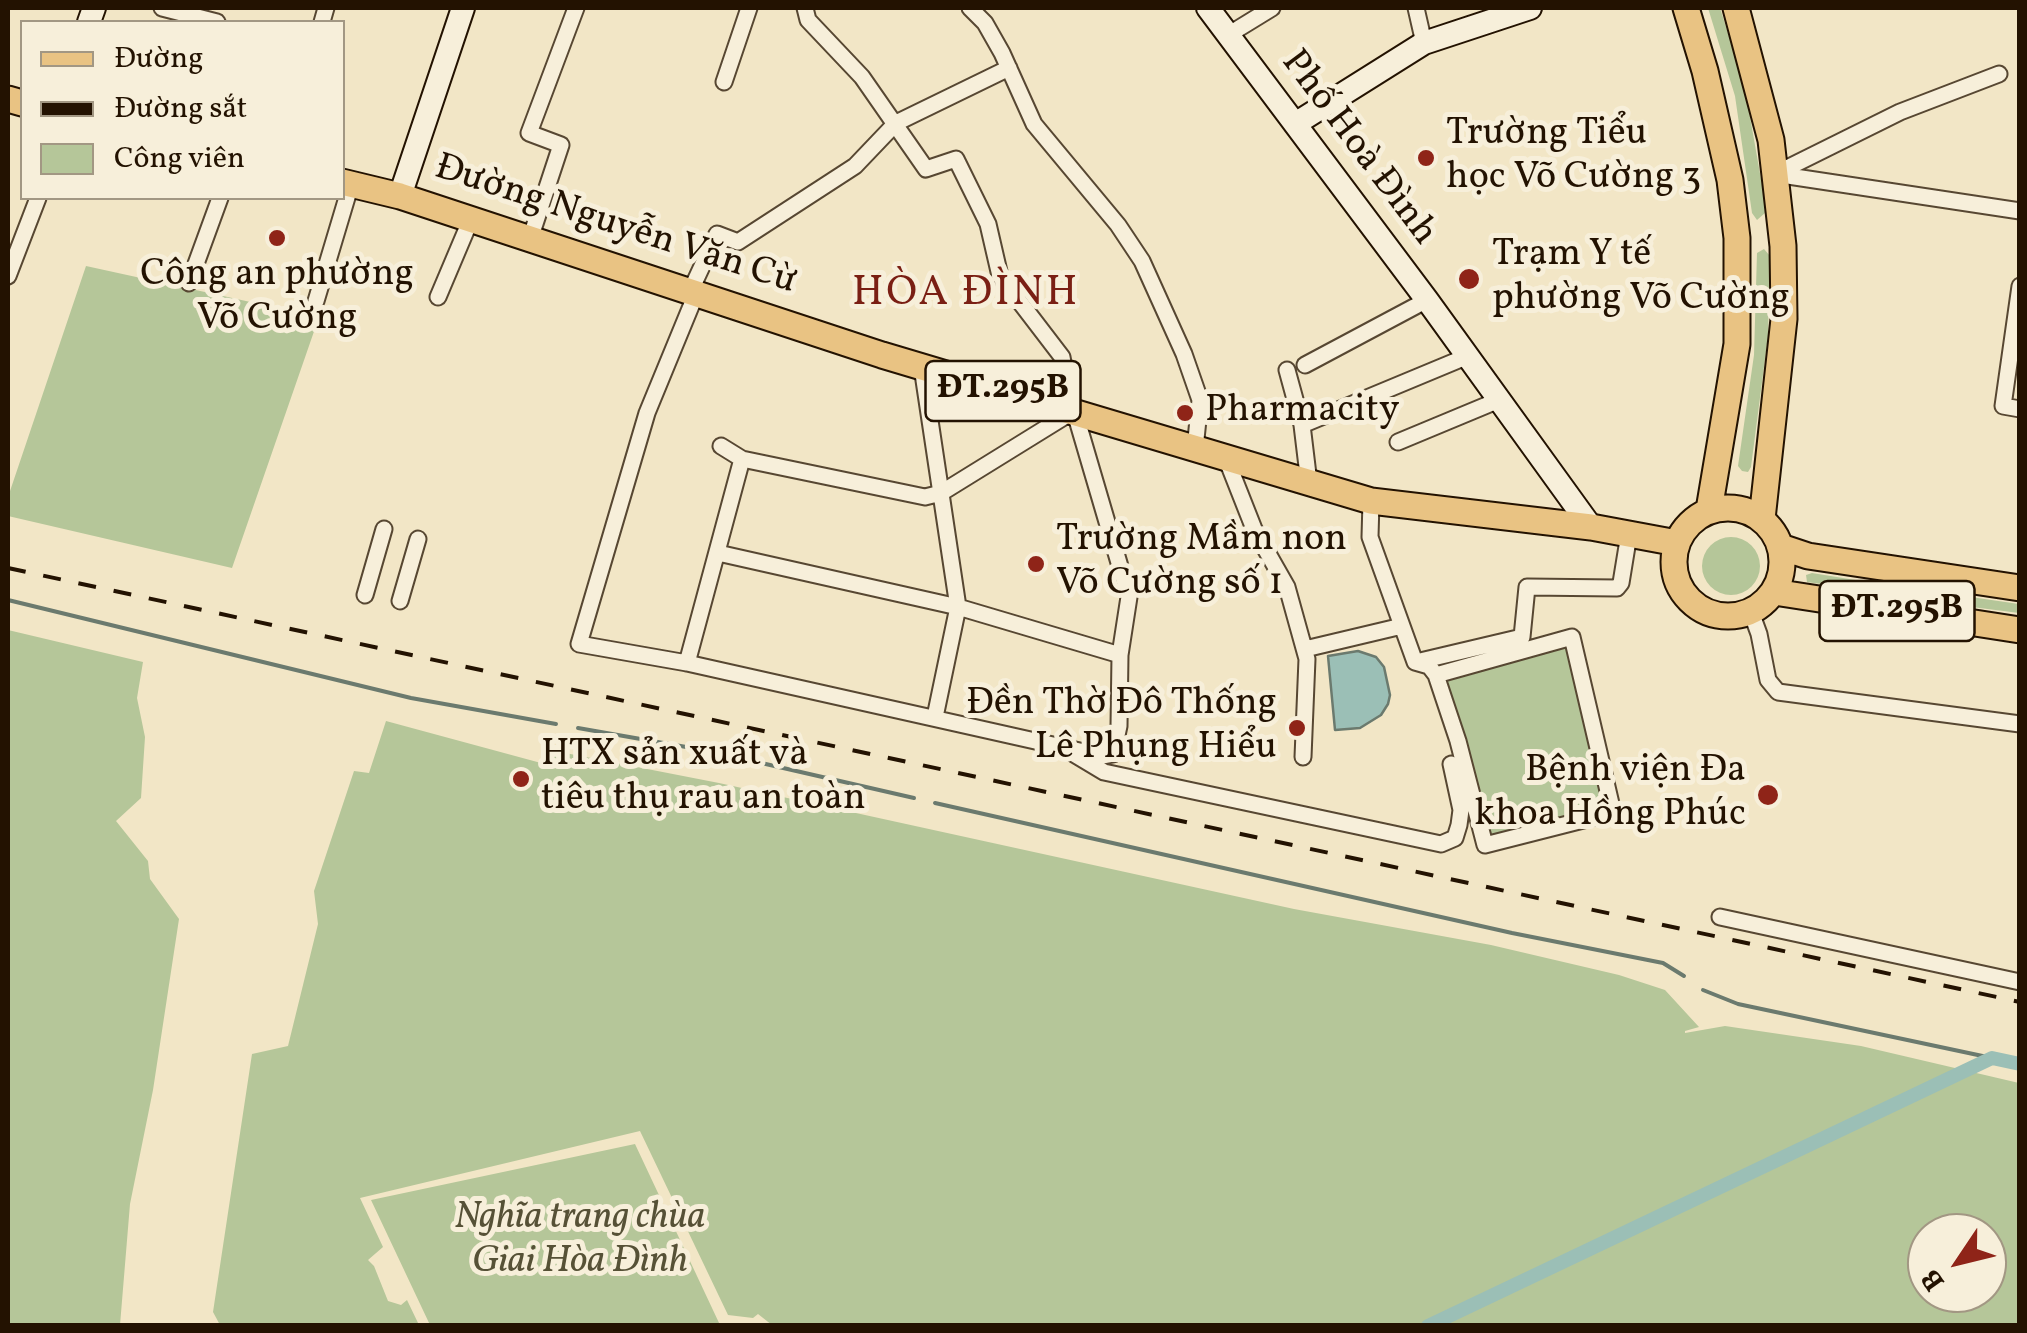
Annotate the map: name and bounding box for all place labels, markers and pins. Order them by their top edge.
place label: Trường Tiểu học Võ Cường 3 [1446,113,1701,202]
marker: Trường Tiểu học Võ Cường 3 [1415,147,1437,169]
marker: Công an phường Võ Cường [266,227,288,249]
place label: Trạm Y tế phường Võ Cường [1492,234,1790,323]
place label: Công an phường Võ Cường [140,254,414,343]
marker: Trạm Y tế phường Võ Cường [1456,266,1482,292]
place label: Pharmacity [1205,390,1399,436]
marker: Pharmacity [1174,402,1196,424]
place label: Trường Mầm non Võ Cường số 1 [1056,519,1347,608]
marker: Trường Mầm non Võ Cường số 1 [1025,553,1047,575]
place label: Đền Thờ Đô Thống Lê Phụng Hiểu [966,683,1277,772]
marker: Đền Thờ Đô Thống Lê Phụng Hiểu [1286,717,1308,739]
place label: HTX sản xuất và tiêu thụ rau an toàn [541,734,866,824]
place label: Bệnh viện Đa khoa Hồng Phúc [1474,750,1746,839]
marker: HTX sản xuất và tiêu thụ rau an toàn [510,768,532,790]
marker: Bệnh viện Đa khoa Hồng Phúc [1755,782,1781,808]

